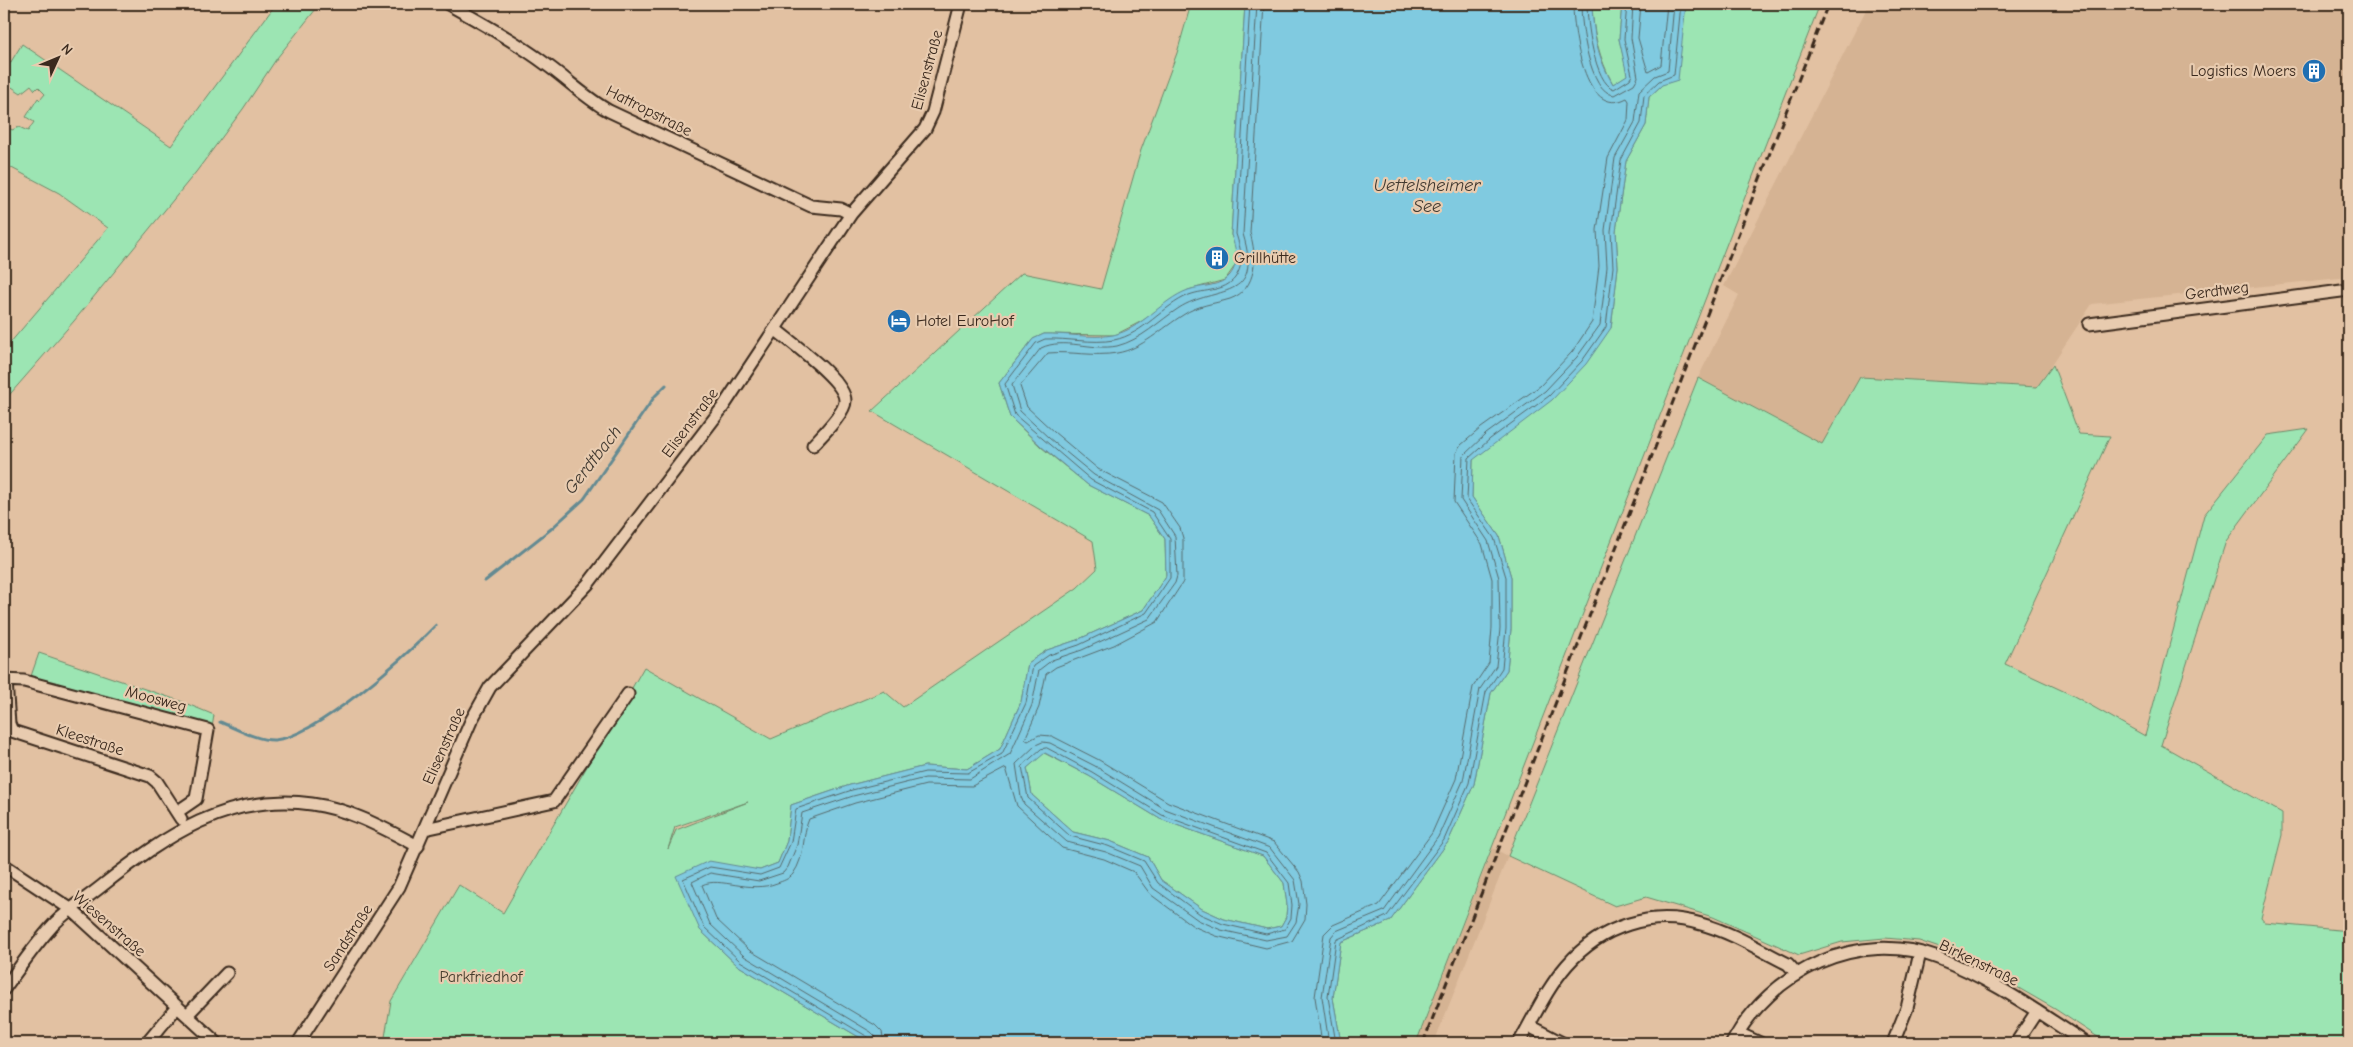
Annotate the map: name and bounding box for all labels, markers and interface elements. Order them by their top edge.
street label: Elisenstraße [908,28,946,112]
north arrow [32,32,82,82]
text: N [58,40,76,59]
building icon: Logistics Moers [2301,58,2327,84]
place label: Logistics Moers [2190,62,2296,80]
street label: Hattropstraße [603,82,695,140]
water label: Uettelsheimer See [1374,175,1481,217]
building icon: Grillhütte [1204,245,1230,271]
place label: Grillhütte [1234,249,1296,267]
street label: Gerdtweg [2184,278,2250,304]
hotel icon: Hotel EuroHof [886,308,912,334]
place label: Hotel EuroHof [916,312,1015,330]
street label: Elisenstraße [658,385,722,461]
water label: Gerdtbach [560,422,626,498]
street label: Moosweg [123,682,189,716]
street label: Elisenstraße [419,705,469,787]
street label: Kleestraße [54,721,126,759]
street label: Wiesenstraße [69,887,149,961]
street label: Sandstraße [320,901,376,975]
street label: Birkenstraße [1936,936,2022,990]
park label: Parkfriedhof [439,968,524,986]

